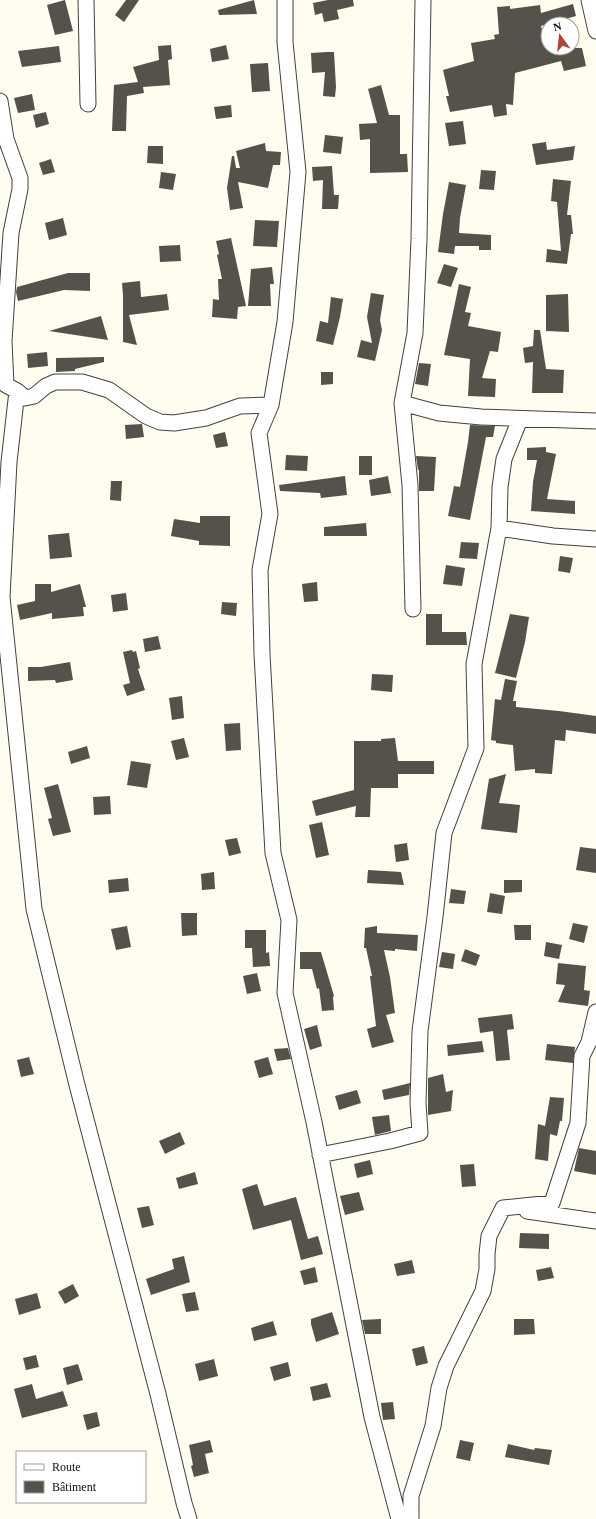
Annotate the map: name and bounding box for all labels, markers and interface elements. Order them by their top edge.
north arrow [540,16,580,56]
text: N [552,20,563,33]
legend [16,1451,146,1503]
text: Route [52,1460,81,1474]
text: Bâtiment [52,1480,97,1494]

